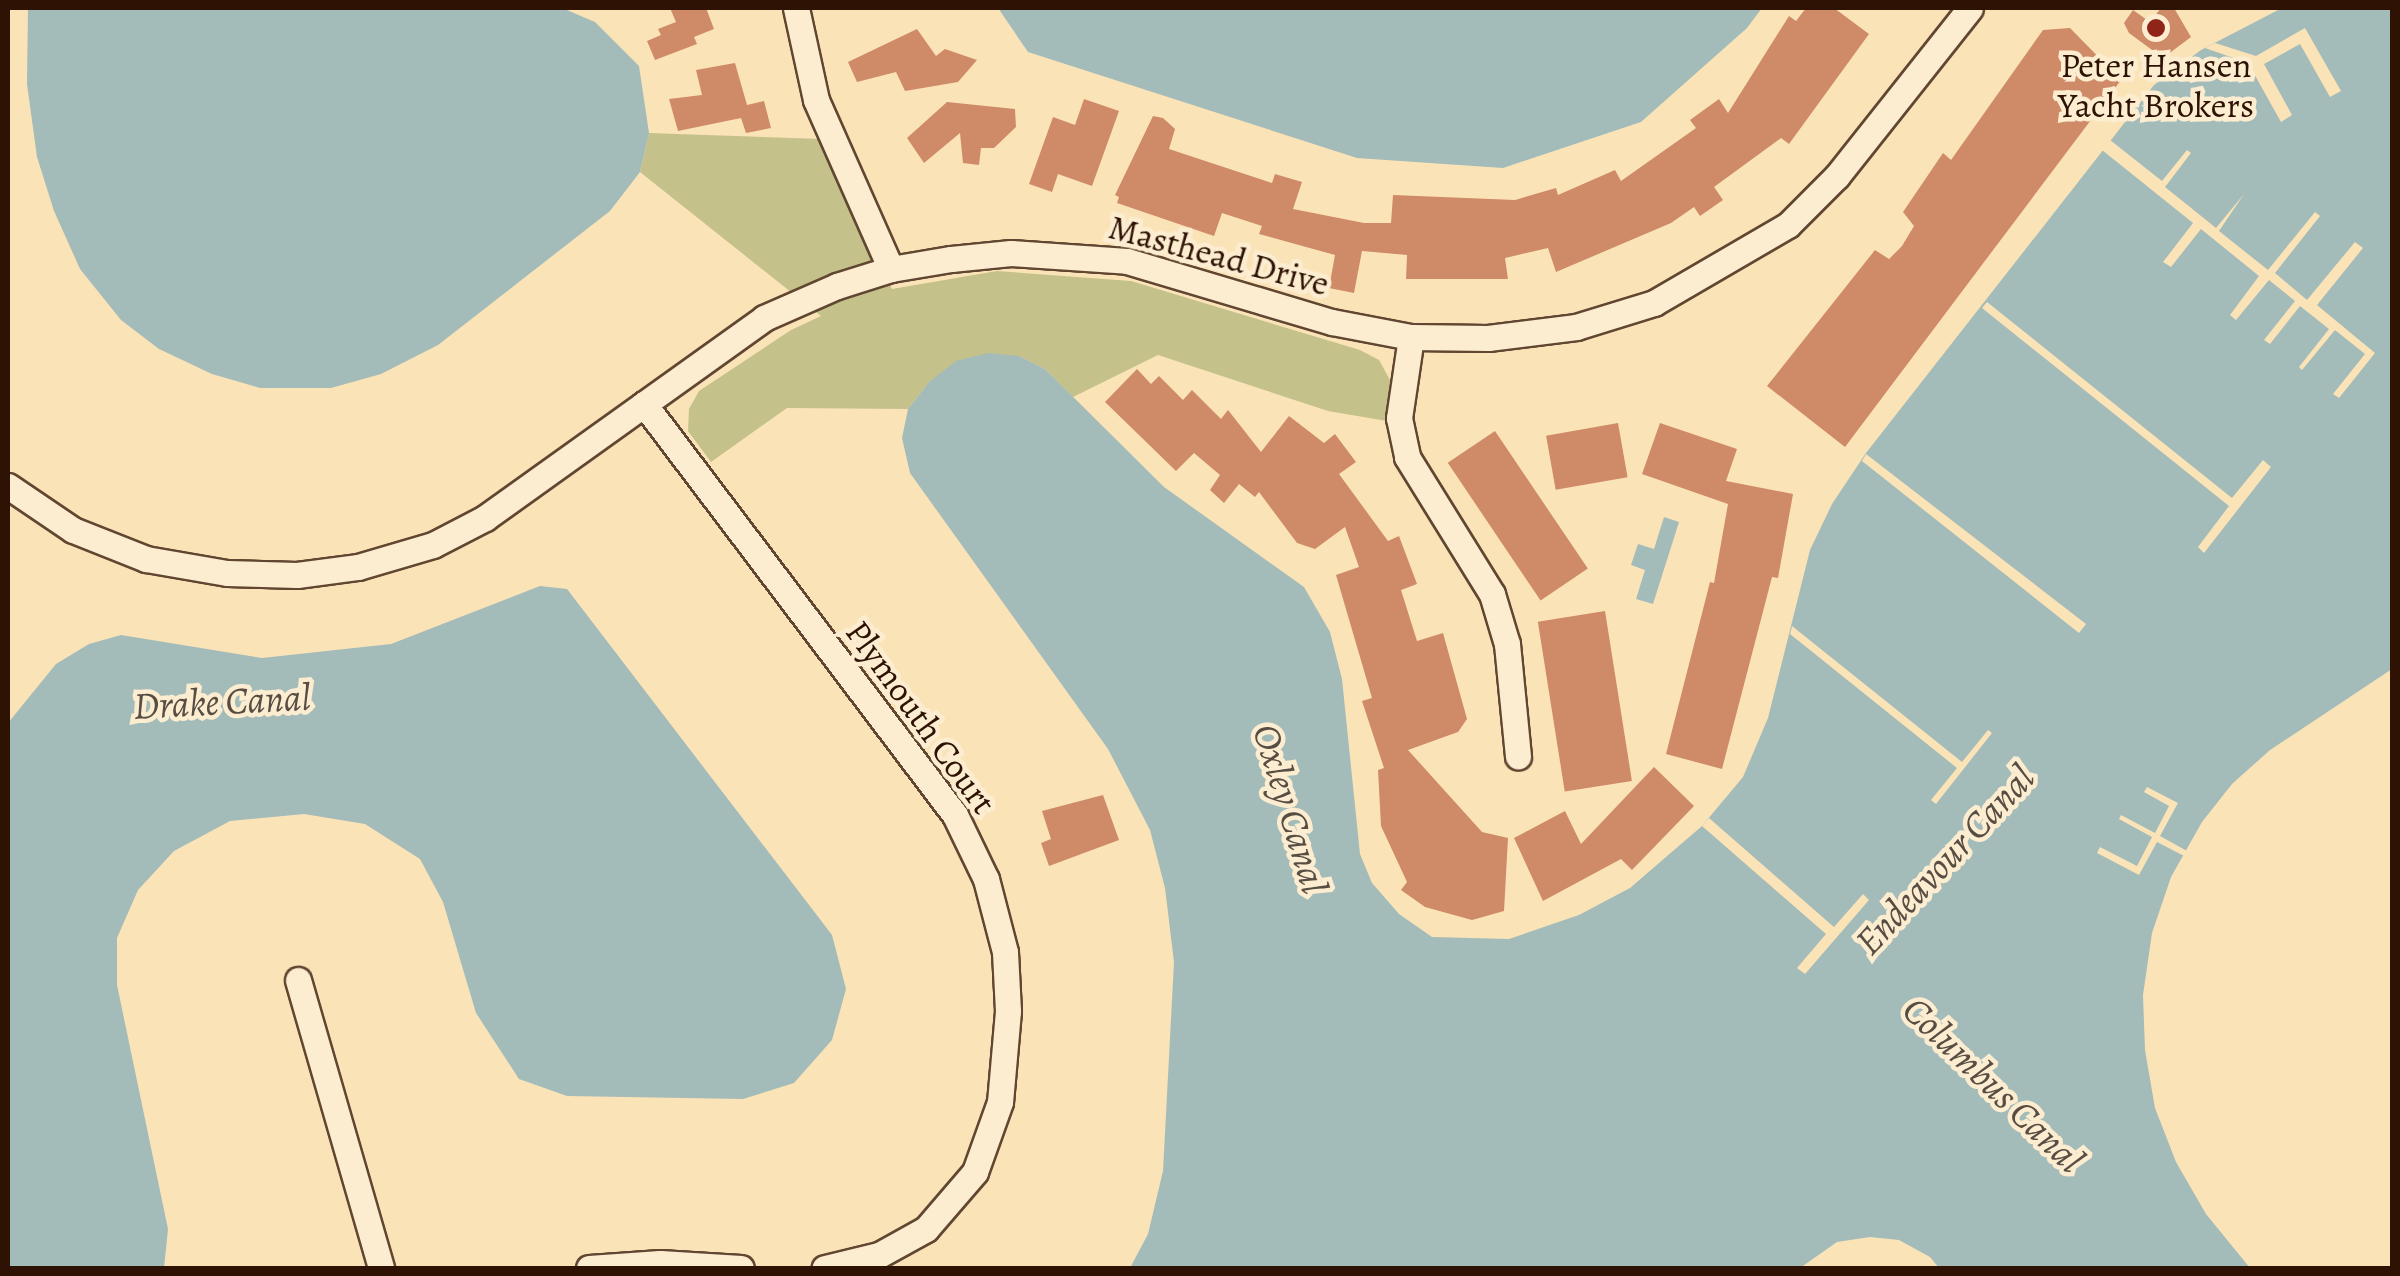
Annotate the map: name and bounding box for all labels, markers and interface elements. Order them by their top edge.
marker: Peter Hansen Yacht Brokers [2145,17,2167,39]
place label: Peter Hansen Yacht Brokers [2058,44,2254,126]
street label: Masthead Drive [1104,205,1334,305]
street label: Plymouth Court [837,612,1005,822]
water label: Drake Canal [132,675,312,729]
water label: Oxley Canal [1243,719,1337,899]
water label: Endeavour Canal [1846,756,2044,964]
water label: Columbus Canal [1893,987,2093,1183]

